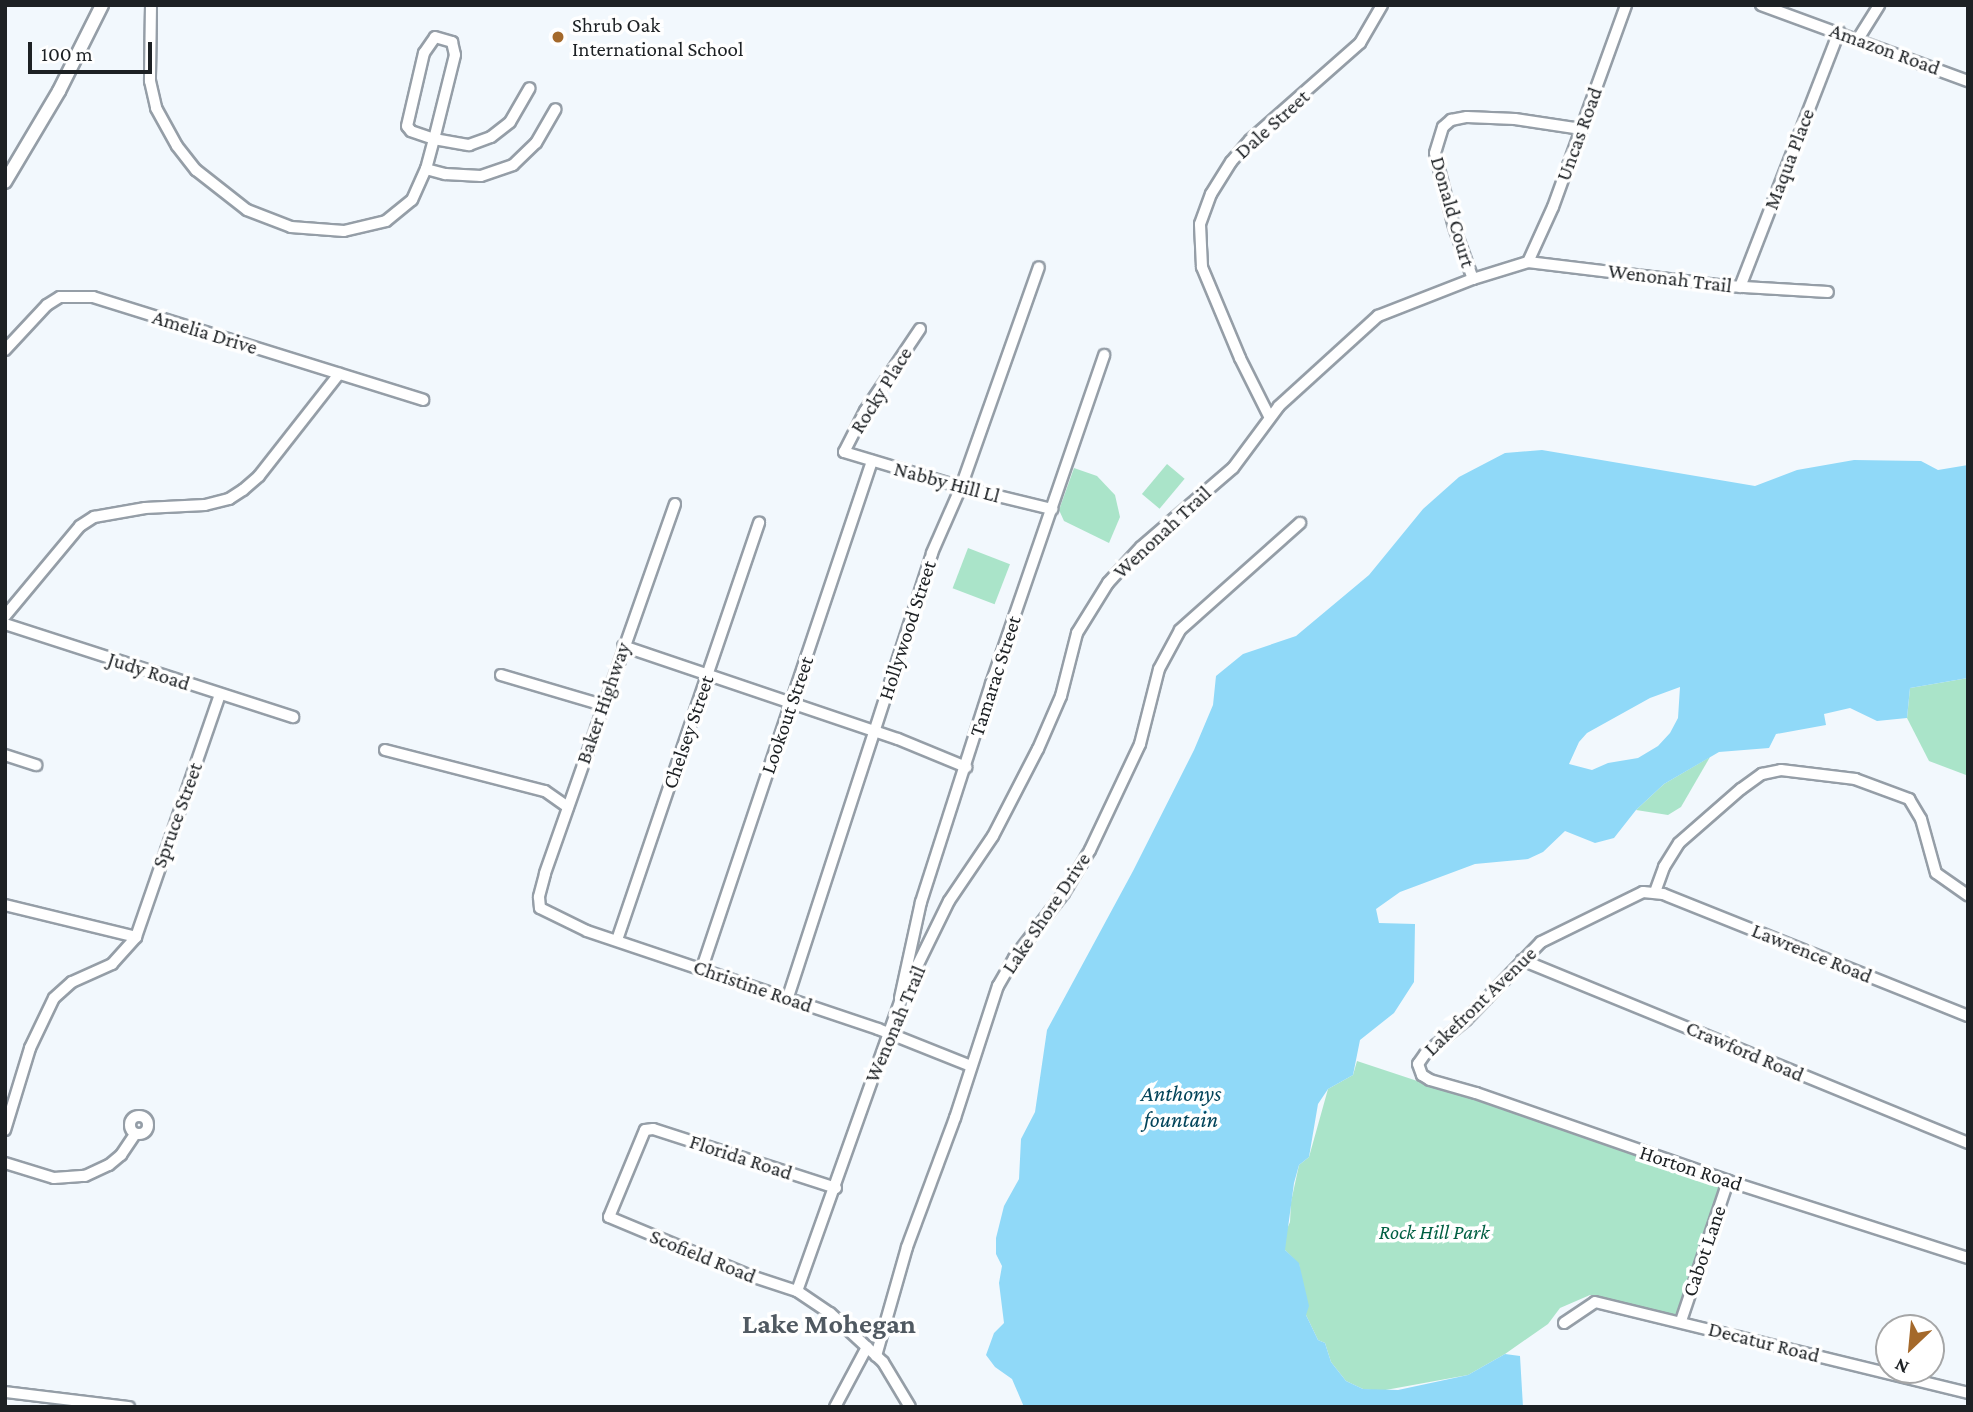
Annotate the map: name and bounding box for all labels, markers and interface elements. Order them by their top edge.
place label: Shrub Oak International School [572,12,744,62]
street label: Amazon Road [1826,17,1944,81]
scale bar [32,28,156,72]
marker: Shrub Oak International School [550,29,566,45]
text: 100 m [41,42,93,66]
street label: Dale Street [1230,84,1314,164]
street label: Uncas Road [1550,84,1608,184]
street label: Maqua Place [1758,105,1820,213]
street label: Donald Court [1425,154,1481,270]
street label: Wenonah Trail [1607,258,1733,298]
street label: Amelia Drive [149,304,261,360]
street label: Rocky Place [845,342,917,438]
street label: Nabby Hill Ll [891,456,1003,508]
street label: Wenonah Trail [1108,480,1216,584]
street label: Hollywood Street [873,557,941,703]
street label: Tamarac Street [964,612,1026,740]
street label: Baker Highway [570,639,636,767]
street label: Judy Road [105,646,193,696]
street label: Lookout Street [755,653,819,777]
street label: Chelsey Street [657,672,719,792]
street label: Spruce Street [146,759,208,871]
street label: Lake Shore Drive [996,848,1096,978]
street label: Lawrence Road [1748,917,1876,989]
street label: Lakefront Avenue [1418,941,1542,1061]
street label: Christine Road [690,954,816,1018]
street label: Wenonah Trail [859,962,931,1086]
street label: Crawford Road [1682,1015,1808,1087]
water label: Anthonys fountain [1141,1079,1221,1133]
street label: Florida Road [686,1129,796,1185]
street label: Horton Road [1636,1140,1746,1196]
street label: Cabot Lane [1677,1202,1731,1300]
park label: Rock Hill Park [1379,1219,1489,1245]
street label: Scofield Road [646,1223,760,1289]
district label: Lake Mohegan [742,1307,916,1341]
north arrow [1875,1314,1945,1384]
street label: Decatur Road [1706,1316,1822,1368]
text: N [1891,1354,1912,1379]

